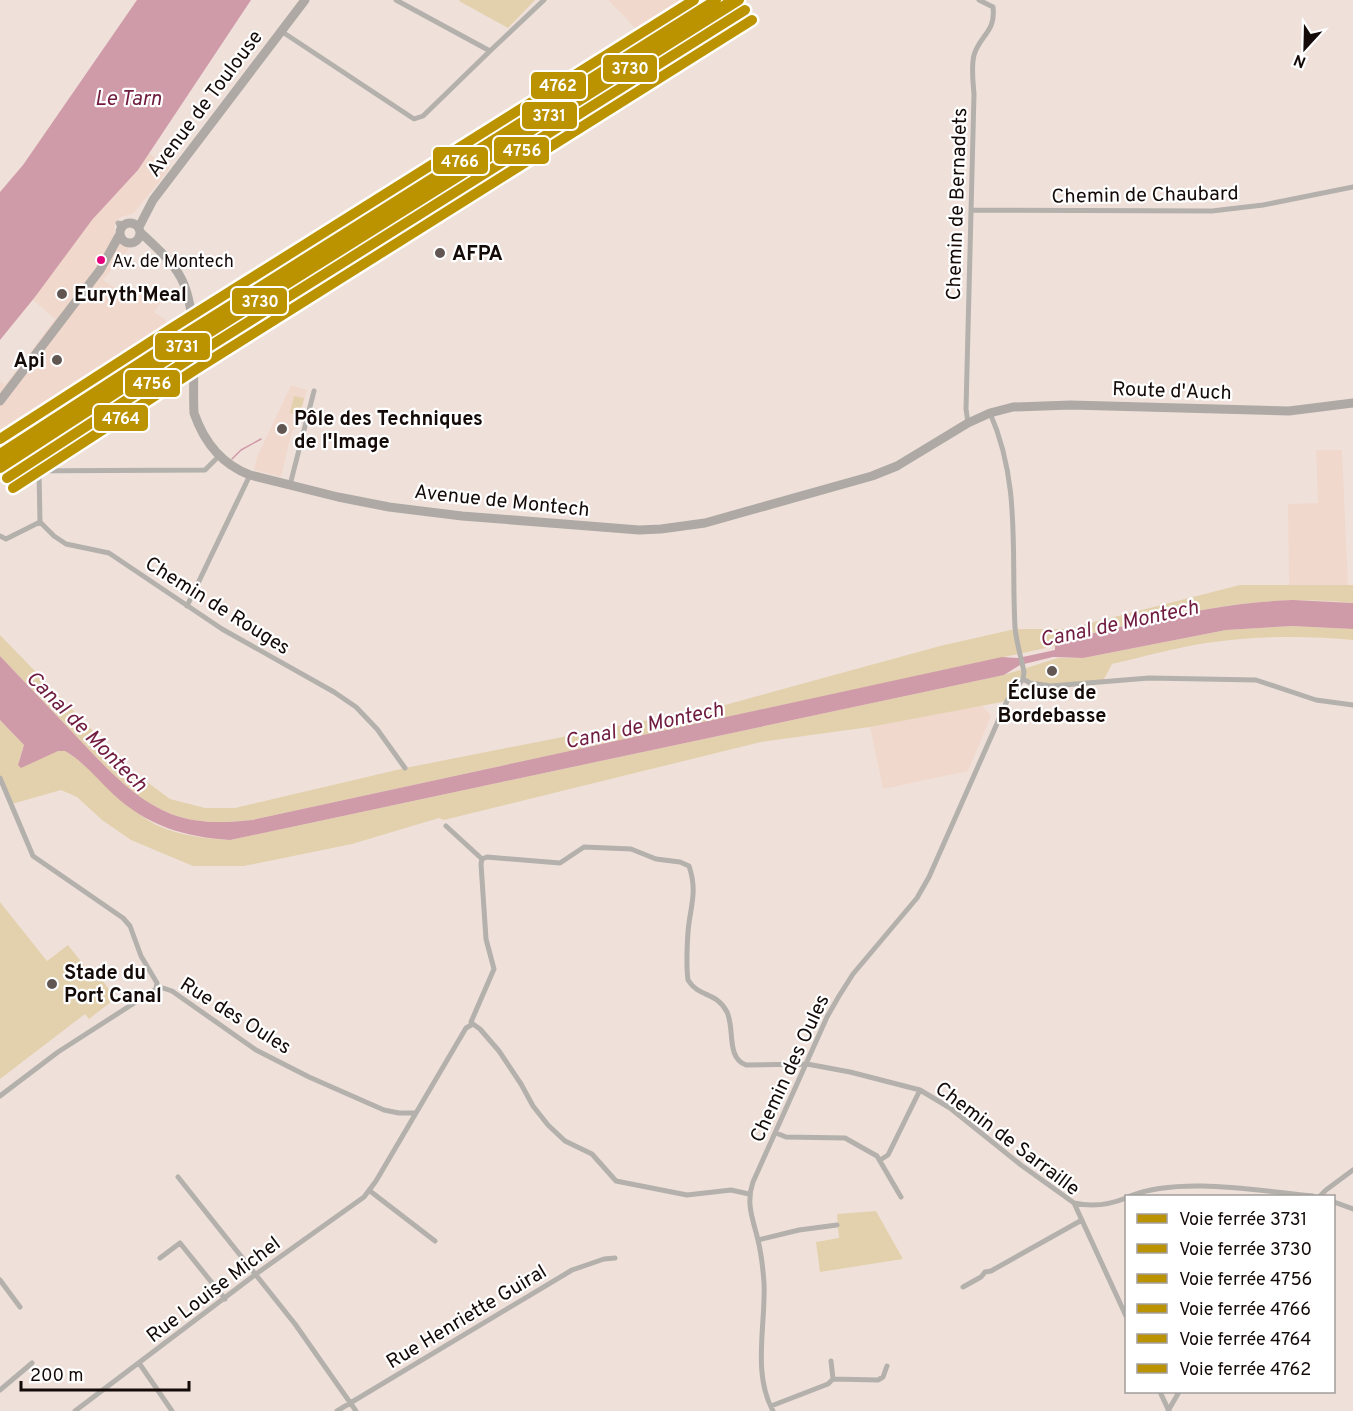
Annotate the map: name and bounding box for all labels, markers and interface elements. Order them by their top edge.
north arrow [1275,18,1335,78]
street label: Avenue de Toulouse [142,26,269,183]
text: N [1291,49,1309,71]
line badge: 3730 [602,54,658,83]
text: 3730 [611,60,649,80]
line badge: 4762 [530,71,587,100]
text: 4762 [539,77,577,97]
water label: Le Tarn [95,86,162,113]
line badge: 3731 [521,101,578,130]
text: 3731 [532,107,566,127]
street label: Chemin de Bernadets [942,107,974,301]
line badge: 4756 [493,136,550,165]
text: 4756 [503,142,541,162]
line badge: 4766 [432,146,489,175]
text: 4766 [441,153,479,173]
street label: Chemin de Chaubard [1051,181,1239,211]
place label: AFPA [452,242,503,268]
marker: AFPA [433,246,447,260]
place label: Av. de Montech [112,251,234,274]
marker: Av. de Montech [95,254,107,266]
place label: Euryth'Meal [74,283,187,309]
marker: Euryth'Meal [55,287,69,301]
line badge: 3730 [231,287,288,315]
text: 3730 [241,293,279,313]
line badge: 3731 [154,332,211,361]
text: 3731 [165,338,199,358]
place label: Api [13,349,45,375]
marker: Api [50,353,64,367]
line badge: 4756 [124,369,181,398]
text: 4756 [133,375,171,395]
street label: Route d'Auch [1112,377,1232,407]
line badge: 4764 [93,404,149,432]
place label: Pôle des Techniques de l'Image [294,407,483,456]
text: 4764 [102,410,140,430]
marker: Pôle des Techniques de l'Image [275,422,289,436]
street label: Avenue de Montech [413,480,591,524]
street label: Chemin de Rouges [140,552,294,662]
water label: Canal de Montech [1038,594,1202,654]
marker: Écluse de Bordebasse [1045,664,1059,678]
water label: Canal de Montech [19,666,153,799]
place label: Écluse de Bordebasse [998,679,1107,730]
water label: Canal de Montech [563,696,727,756]
place label: Stade du Port Canal [64,961,162,1010]
street label: Rue des Oules [174,972,295,1061]
marker: Stade du Port Canal [45,977,59,991]
street label: Chemin des Oules [745,991,836,1147]
street label: Chemin de Sarraille [929,1077,1084,1203]
legend [1125,1195,1335,1393]
text: Voie ferrée 3731 [1179,1209,1307,1232]
street label: Rue Louise Michel [142,1232,287,1350]
text: Voie ferrée 3730 [1179,1239,1312,1262]
street label: Rue Henriette Guiral [382,1260,552,1376]
text: Voie ferrée 4756 [1179,1269,1312,1292]
text: Voie ferrée 4766 [1179,1299,1311,1322]
text: Voie ferrée 4764 [1179,1329,1311,1352]
scale bar [21,1354,189,1392]
text: Voie ferrée 4762 [1179,1359,1311,1382]
text: 200 m [30,1365,83,1388]

